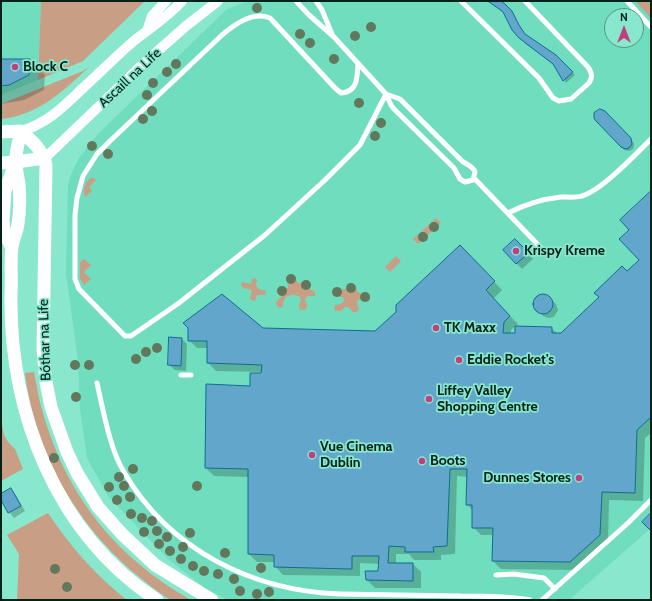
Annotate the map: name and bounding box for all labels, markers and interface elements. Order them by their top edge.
north arrow [604,8,644,48]
text: N [620,10,628,24]
street label: Ascaill na Life [95,45,165,111]
place label: Block C [23,59,68,75]
marker: Block C [10,62,20,72]
place label: Krispy Kreme [524,243,605,259]
marker: Krispy Kreme [511,246,521,256]
street label: Bóthar na Life [35,299,55,381]
place label: TK Maxx [444,320,496,336]
marker: TK Maxx [431,323,441,333]
place label: Eddie Rocket's [467,352,554,368]
marker: Eddie Rocket's [454,355,464,365]
place label: Liffey Valley Shopping Centre [437,383,538,416]
marker: Liffey Valley Shopping Centre [424,394,434,404]
place label: Vue Cinema Dublin [320,439,393,472]
marker: Vue Cinema Dublin [307,450,317,460]
place label: Boots [430,453,465,469]
marker: Boots [417,456,427,466]
place label: Dunnes Stores [483,470,571,486]
marker: Dunnes Stores [574,473,584,483]

